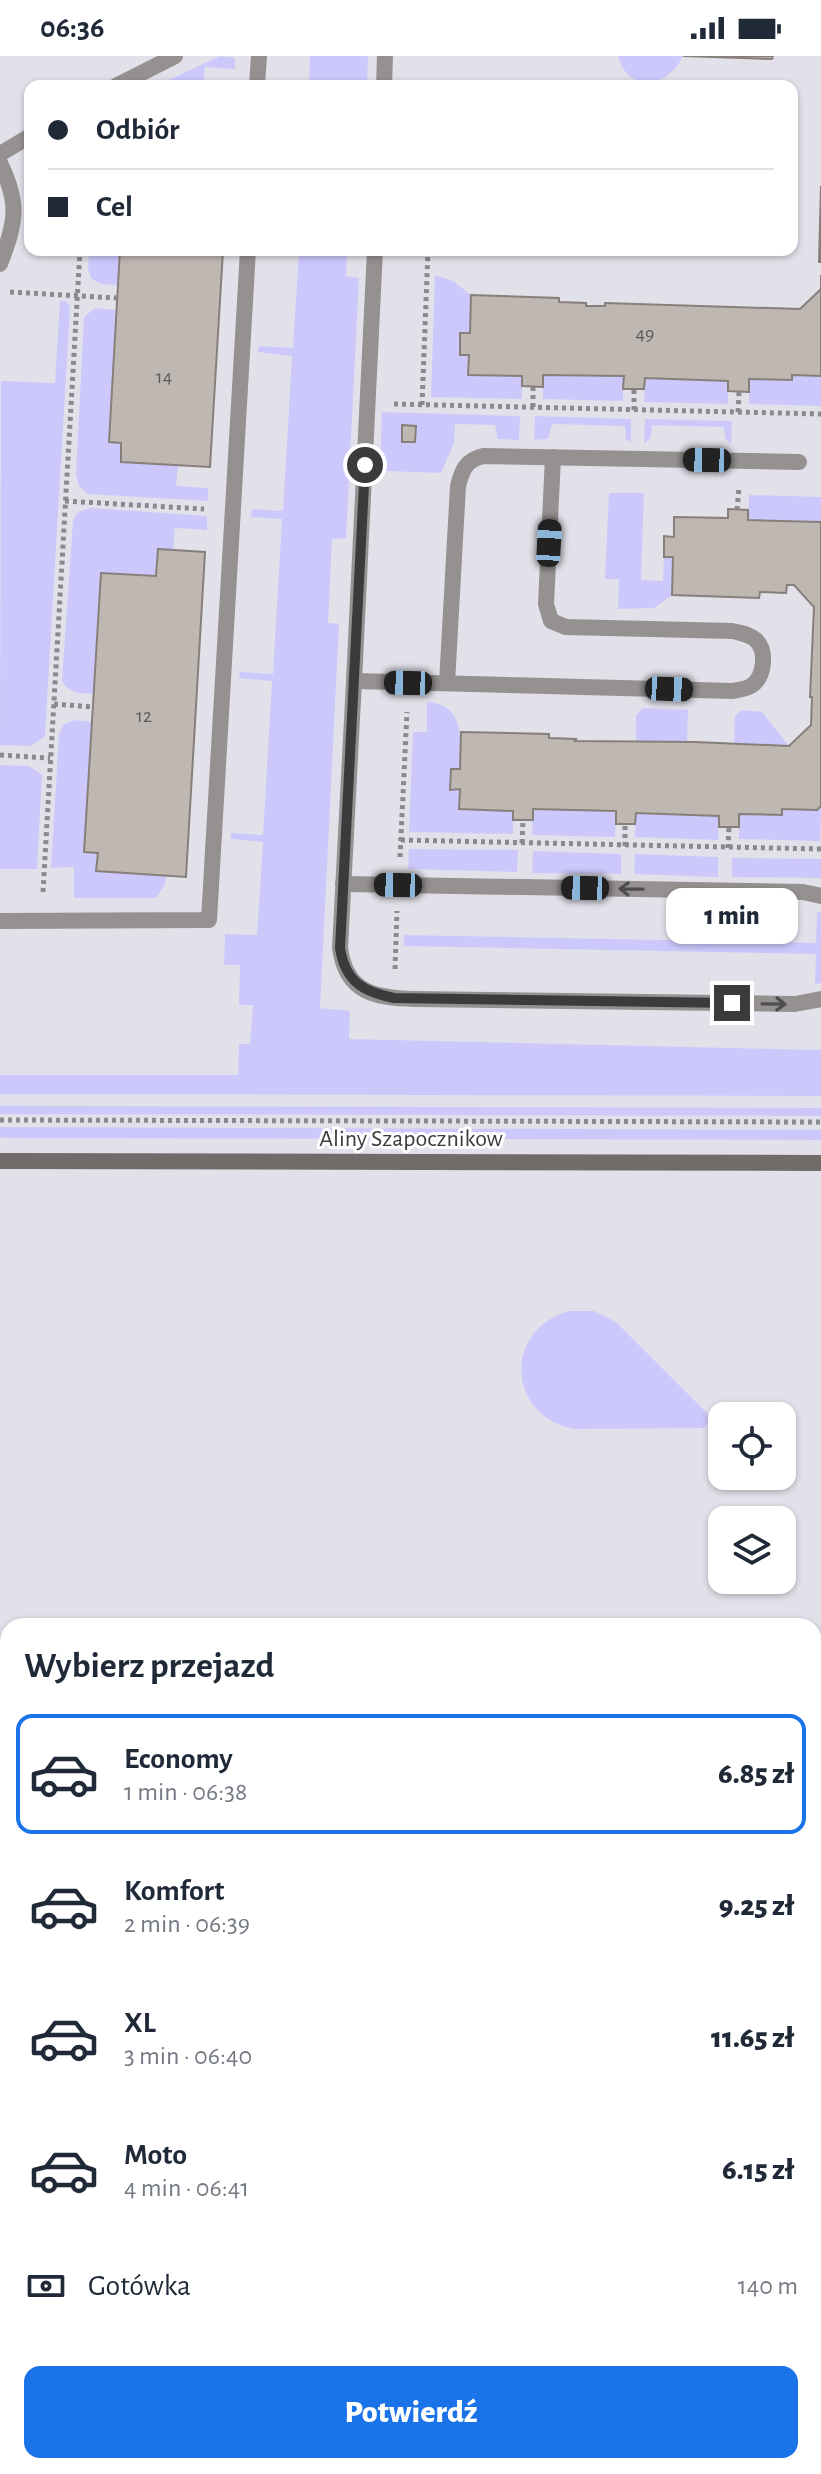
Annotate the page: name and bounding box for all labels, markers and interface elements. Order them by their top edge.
text: 06:36 [40,13,104,43]
text: Odbiór [96,115,180,145]
text: Cel [96,192,133,222]
house number: 49 [635,324,655,344]
house number: 14 [156,367,172,387]
route start [347,447,383,483]
car [683,448,731,472]
car [536,518,562,568]
car [384,671,432,695]
car [645,676,693,702]
house number: 12 [136,706,152,726]
car [374,873,422,897]
car [561,876,609,900]
one-way arrow [618,881,645,897]
callout: 1 min [666,887,798,943]
text: 1 min [704,903,760,929]
route end [714,985,750,1021]
one-way arrow [760,996,787,1011]
street label: Aliny Szapocznikow [319,1127,503,1151]
map controls [708,1402,796,1594]
button: locate [708,1402,796,1490]
button: layers [708,1506,796,1594]
text: Wybierz przejazd [24,1648,275,1684]
icon: car [28,1738,100,1810]
text: Economy [124,1744,233,1774]
text: 6.85 zł [718,1759,794,1789]
text: 1 min · 06:38 [124,1779,247,1805]
icon: car [28,1870,100,1942]
text: Komfort [124,1876,224,1906]
text: 9.25 zł [719,1891,794,1921]
text: 2 min · 06:39 [124,1911,250,1937]
icon: car [28,2002,100,2074]
text: XL [124,2008,156,2038]
text: 11.65 zł [711,2023,794,2053]
text: 3 min · 06:40 [124,2043,252,2069]
icon: car [28,2134,100,2206]
text: Moto [124,2140,187,2170]
text: 6.15 zł [722,2155,794,2185]
text: 4 min · 06:41 [124,2175,249,2201]
icon: cash [24,2264,68,2308]
text: Gotówka [88,2271,191,2301]
text: 140 m [738,2273,798,2299]
button: Potwierdź [24,2366,798,2458]

